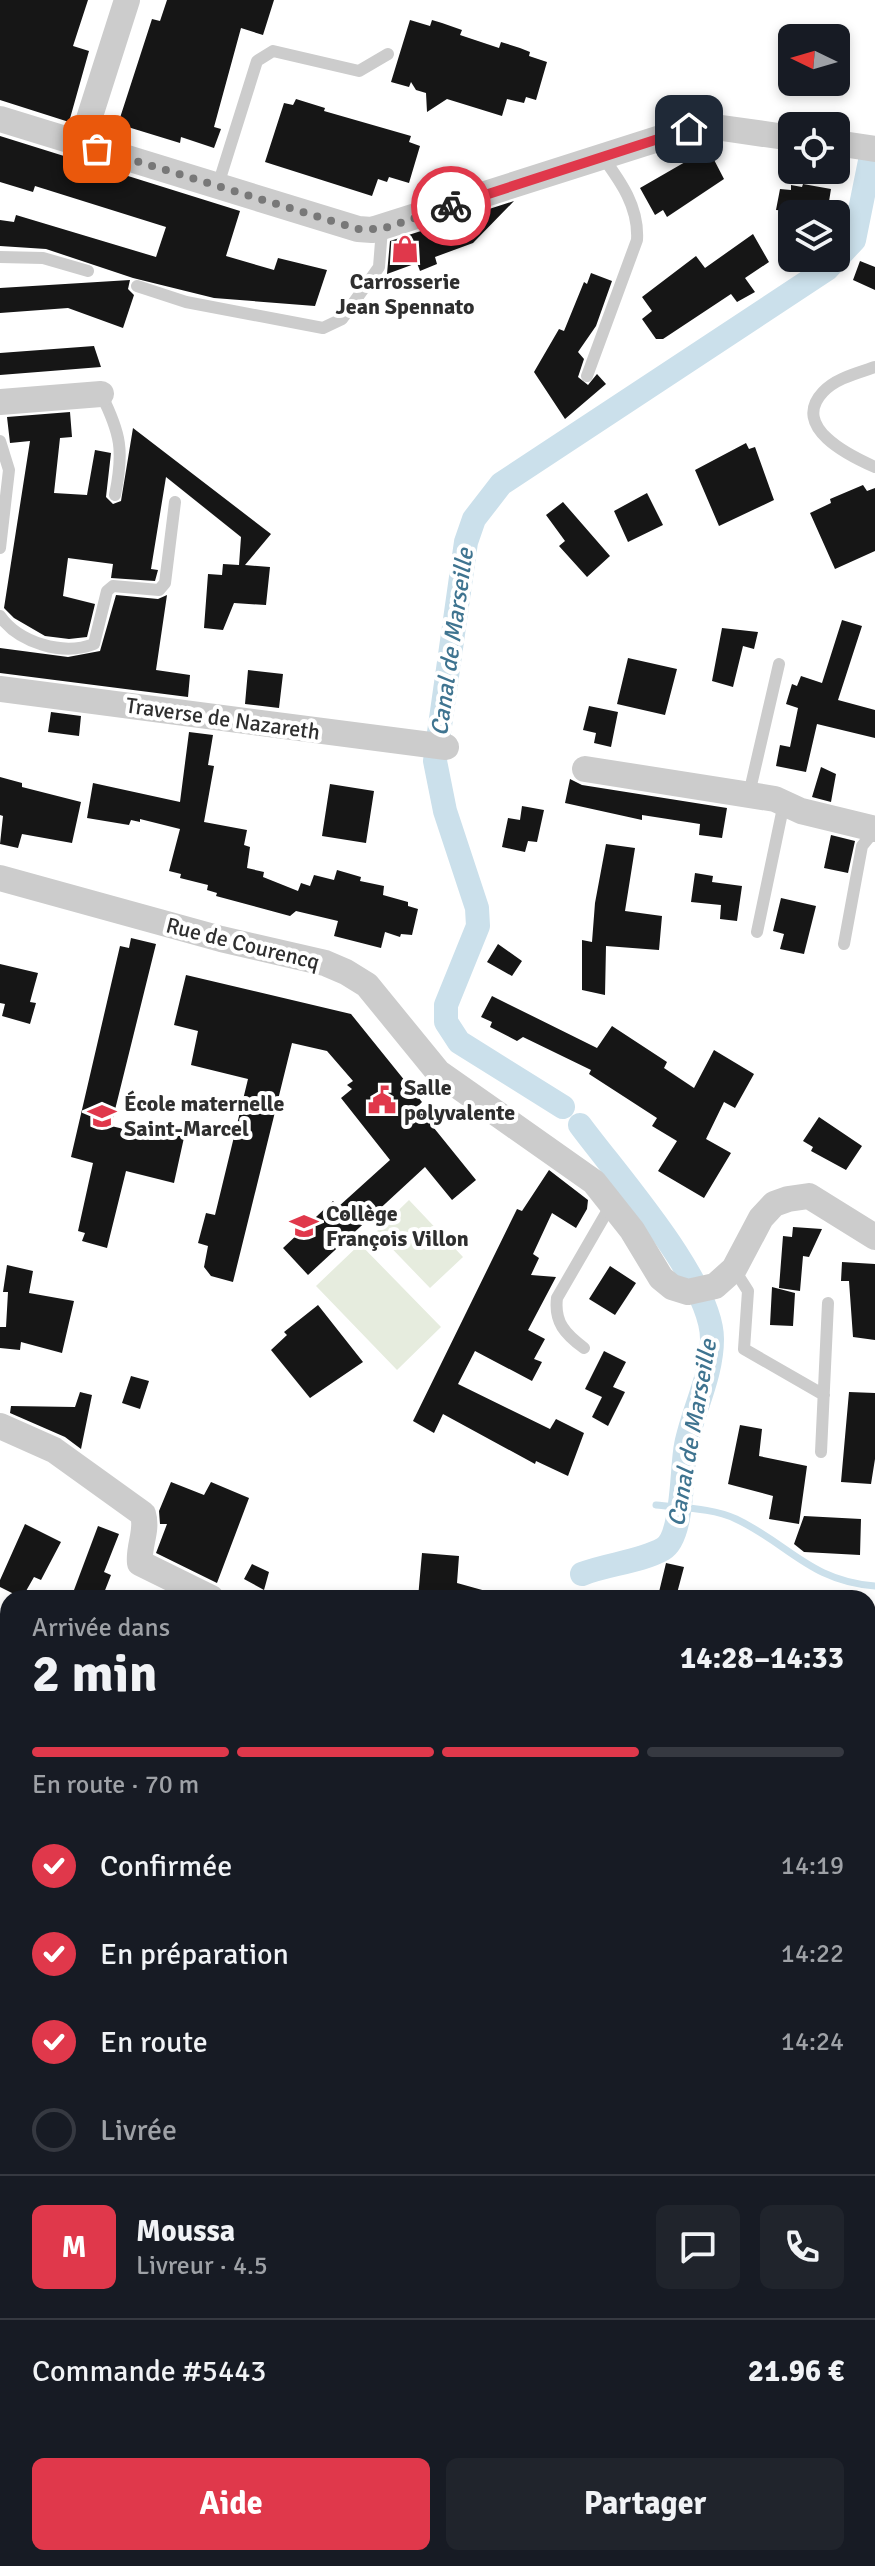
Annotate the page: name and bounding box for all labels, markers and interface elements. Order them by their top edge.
north arrow [778,24,850,96]
map controls [778,24,850,272]
pin [655,95,723,163]
icon: home [667,107,711,151]
button: locate [778,112,850,184]
pin [63,115,131,183]
icon: bag [75,127,119,171]
courier [411,166,491,246]
icon: bike [429,184,473,228]
button: layers [778,200,850,272]
shop icon: Carrosserie Jean Spennato [390,234,420,264]
place label: Carrosserie Jean Spennato [335,268,475,320]
water label: Canal de Marseille [424,545,480,738]
street label: Traverse de Nazareth [124,692,322,745]
street label: Rue de Courencq [163,911,322,976]
place label: Salle polyvalente [404,1074,515,1126]
public building icon: Salle polyvalente [367,1085,397,1115]
place label: École maternelle Saint-Marcel [124,1090,284,1142]
school or university icon: École maternelle Saint-Marcel [87,1101,117,1131]
place label: Collège François Villon [326,1200,469,1252]
school or university icon: Collège François Villon [289,1211,319,1241]
water label: Canal de Marseille [661,1336,723,1529]
text: Arrivée dans [32,1612,170,1644]
text: 14:28–14:33 [680,1640,844,1677]
text: 2 min [32,1642,158,1706]
text: En route · 70 m [32,1769,199,1801]
icon: check [32,1844,76,1888]
text: Confirmée [100,1848,232,1885]
text: 14:19 [781,1850,844,1882]
icon: check [32,1932,76,1976]
text: En préparation [100,1936,289,1973]
text: 14:22 [781,1938,844,1970]
icon: check [32,2020,76,2064]
text: En route [100,2024,208,2061]
text: 14:24 [781,2026,844,2058]
text: Livrée [100,2112,177,2149]
button: chat [656,2205,740,2289]
button: phone [760,2205,844,2289]
text: Moussa [136,2213,235,2250]
text: M [61,2229,87,2266]
text: Livreur · 4.5 [136,2250,268,2282]
text: Commande #5443 [32,2353,267,2390]
text: 21.96 € [748,2353,844,2390]
button: Aide [32,2458,430,2550]
button: Partager [446,2458,844,2550]

